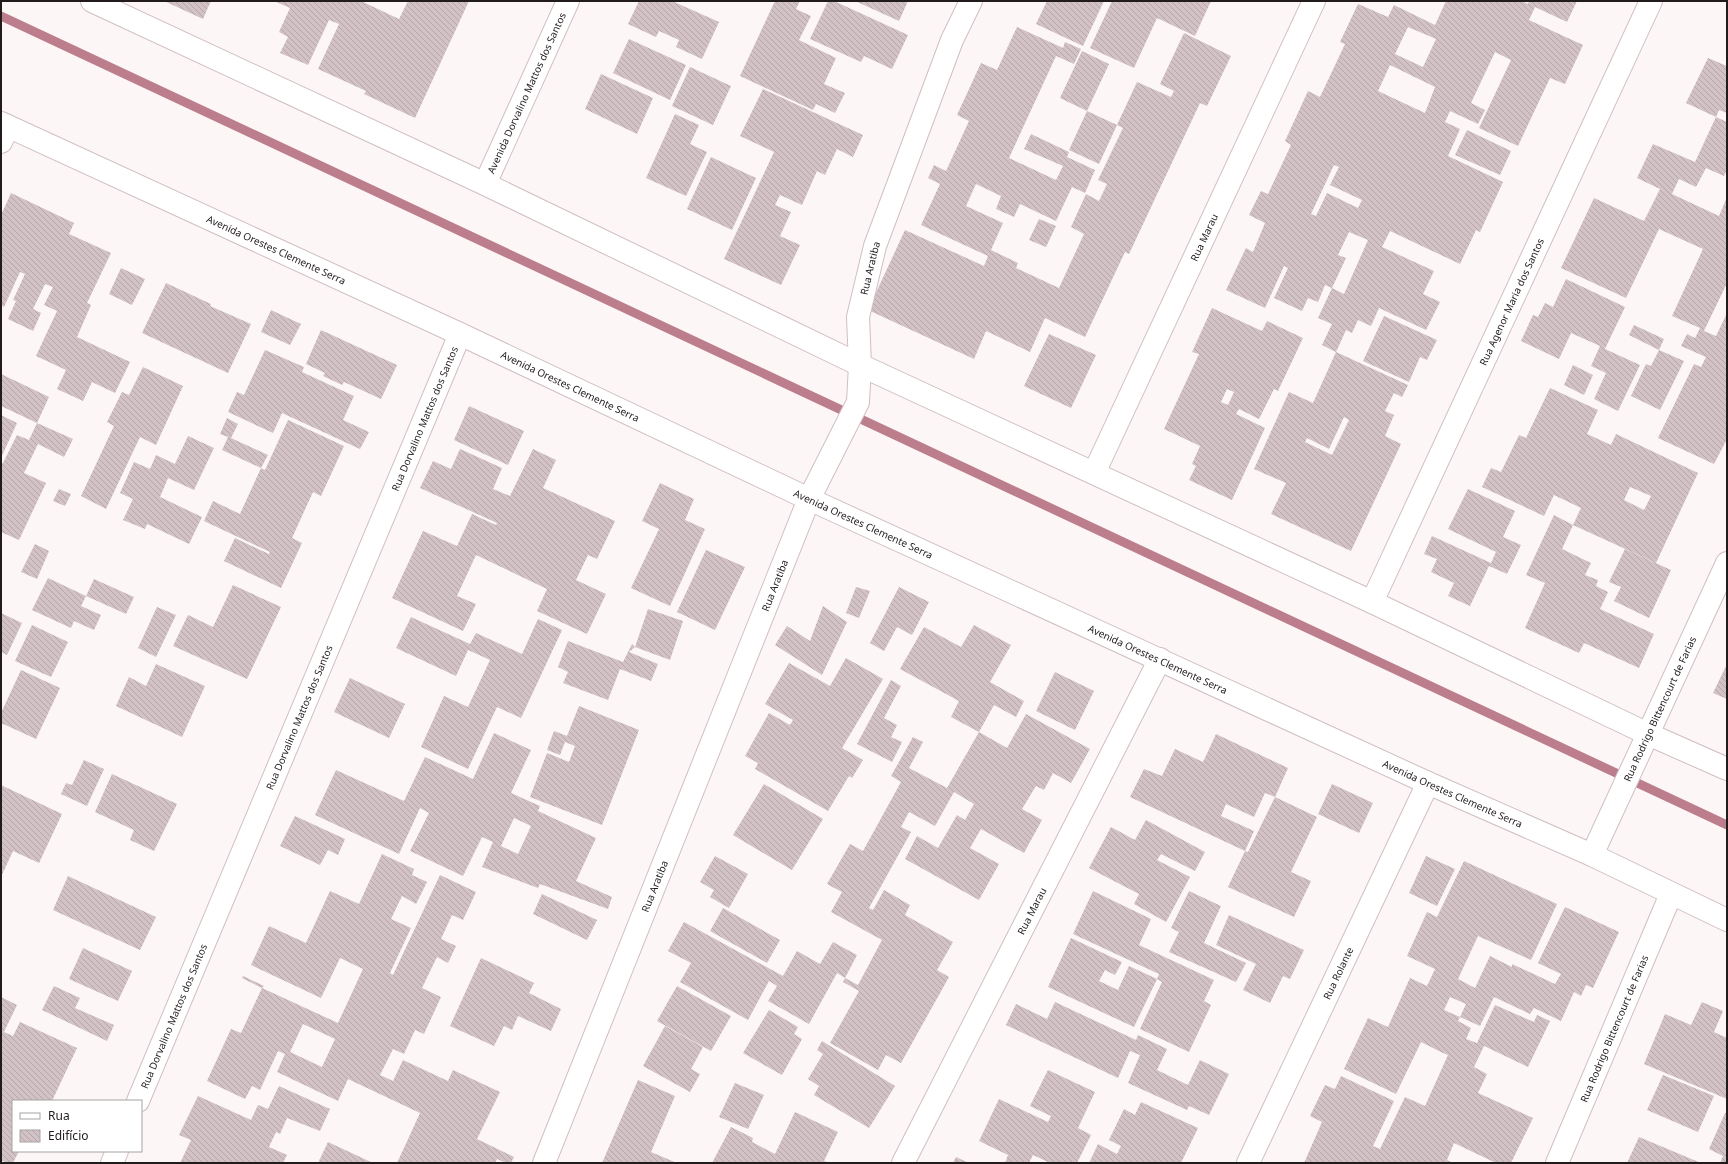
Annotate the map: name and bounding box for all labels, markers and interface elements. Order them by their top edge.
street label: Avenida Dorvalino Mattos dos Santos [484,10,569,176]
street label: Rua Marau [1187,211,1221,263]
street label: Avenida Orestes Clemente Serra [204,212,348,288]
street label: Rua Agenor Maria dos Santos [1476,236,1547,368]
street label: Rua Aratiba [857,239,883,296]
street label: Rua Dorvalino Mattos dos Santos [388,344,461,493]
street label: Avenida Orestes Clemente Serra [499,347,642,425]
street label: Avenida Orestes Clemente Serra [792,486,935,562]
street label: Rua Aratiba [758,557,791,613]
street label: Avenida Orestes Clemente Serra [1086,621,1230,697]
street label: Rua Rodrigo Bittencourt de Farias [1620,634,1699,784]
street label: Rua Dorvalino Mattos dos Santos [262,643,336,792]
street label: Avenida Orestes Clemente Serra [1380,756,1525,831]
street label: Rua Aratiba [638,858,671,914]
street label: Rua Marau [1014,885,1049,937]
street label: Rua Dorvalino Mattos dos Santos [137,941,210,1091]
street label: Rua Rolante [1319,944,1356,1002]
street label: Rua Rodrigo Bittencourt de Farias [1577,953,1651,1104]
legend [12,1100,142,1152]
text: Rua [48,1107,70,1124]
text: Edifício [48,1127,89,1144]

